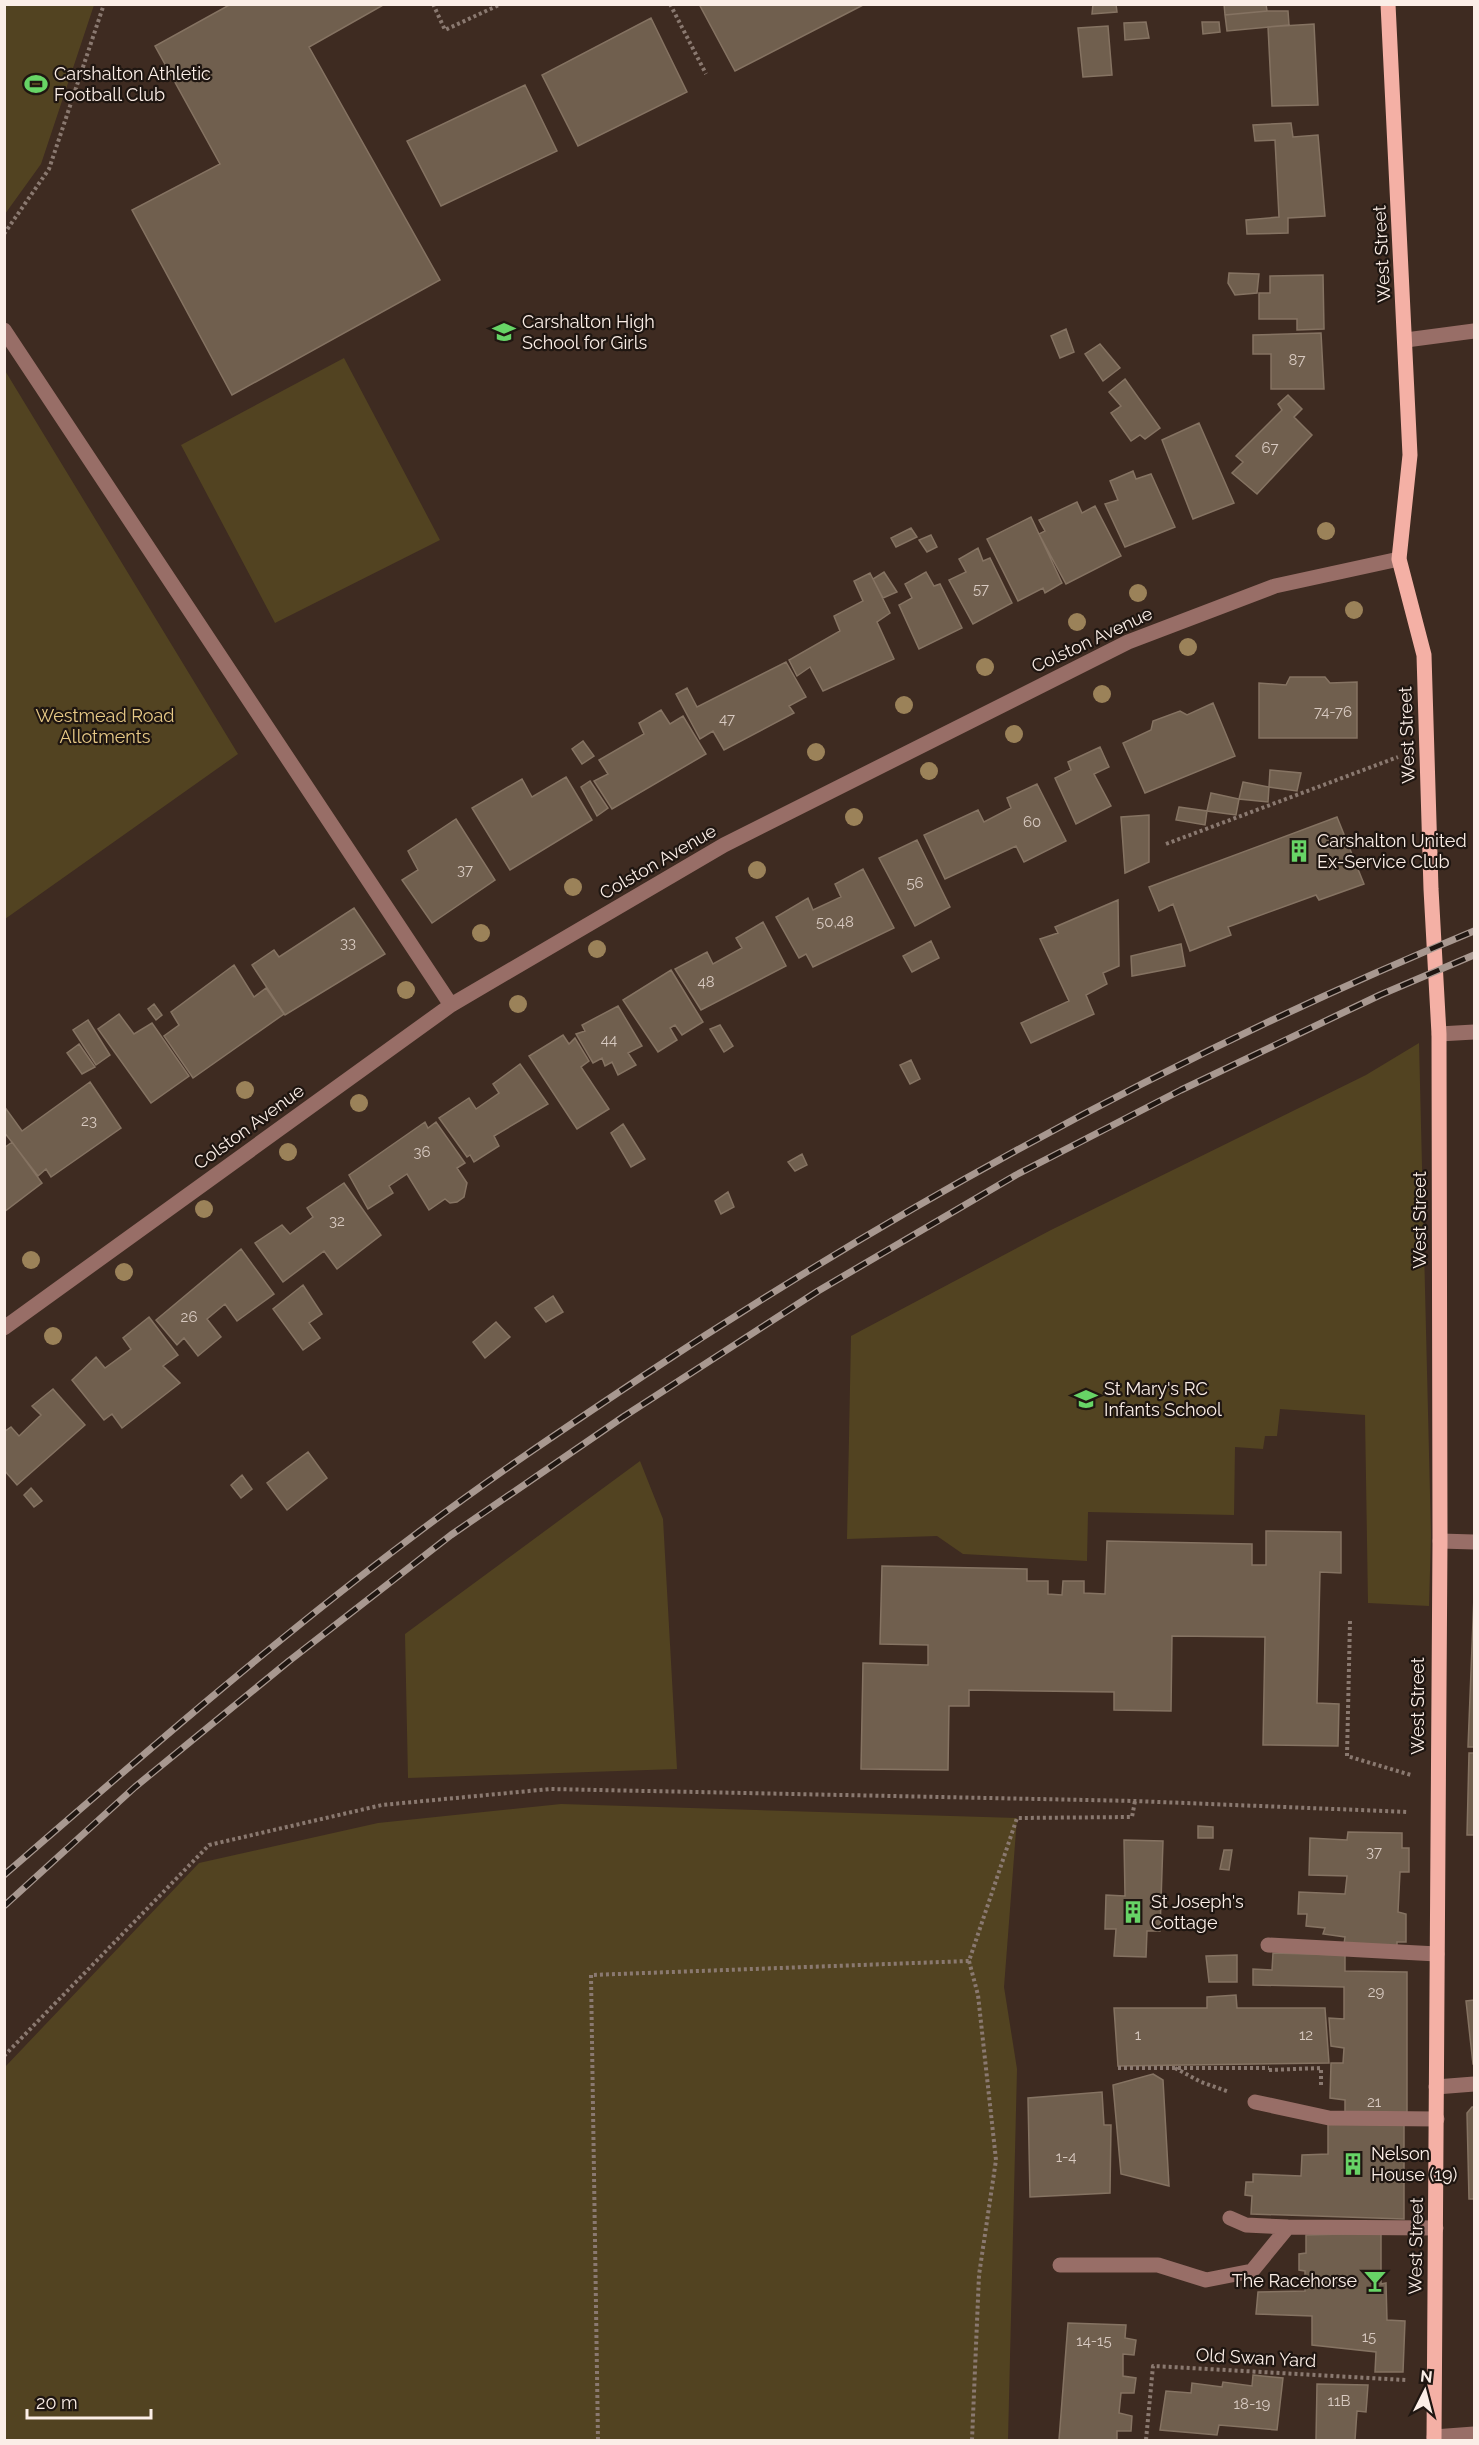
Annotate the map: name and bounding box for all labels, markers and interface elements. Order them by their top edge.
place label: Carshalton Athletic Football Club [54,63,211,105]
sports icon: Carshalton Athletic Football Club [23,71,49,97]
street label: West Street [1368,205,1395,303]
place label: Carshalton High School for Girls [522,311,655,353]
school or university icon: Carshalton High School for Girls [491,319,517,345]
house number: 87 [1289,351,1305,369]
house number: 67 [1261,439,1279,457]
house number: 57 [973,580,989,598]
street label: Colston Avenue [1028,602,1156,677]
street label: West Street [1394,686,1419,784]
house number: 74-76 [1314,703,1352,721]
park label: Westmead Road Allotments [36,705,174,747]
house number: 47 [719,710,735,728]
house number: 60 [1023,813,1041,831]
street label: Colston Avenue [596,820,720,903]
place label: Carshalton United Ex-Service Club [1317,830,1467,872]
building icon: Carshalton United Ex-Service Club [1286,838,1312,864]
house number: 37 [457,861,473,879]
house number: 56 [906,874,924,892]
house number: 50,48 [816,913,854,931]
house number: 33 [340,934,356,952]
house number: 48 [697,973,715,991]
house number: 44 [601,1031,617,1049]
street label: Colston Avenue [190,1079,308,1174]
house number: 23 [81,1112,97,1130]
house number: 36 [413,1143,431,1161]
street label: West Street [1409,1171,1430,1269]
house number: 32 [329,1212,345,1230]
house number: 26 [181,1308,197,1326]
place label: St Mary's RC Infants School [1104,1378,1222,1420]
school or university icon: St Mary's RC Infants School [1073,1386,1099,1412]
street label: West Street [1407,1657,1428,1755]
house number: 37 [1366,1843,1382,1861]
place label: St Joseph's Cottage [1151,1891,1244,1933]
building icon: St Joseph's Cottage [1120,1899,1146,1925]
house number: 29 [1368,1983,1385,2001]
house number: 1 [1135,2026,1142,2044]
house number: 12 [1299,2026,1313,2044]
house number: 21 [1367,2093,1382,2111]
place label: Nelson House (19) [1371,2143,1457,2185]
house number: 1-4 [1056,2148,1076,2166]
building icon: Nelson House (19) [1340,2151,1366,2177]
street label: West Street [1404,2197,1427,2295]
bar icon: The Racehorse [1362,2268,1388,2294]
place label: The Racehorse [1232,2270,1357,2291]
house number: 15 [1362,2328,1376,2346]
house number: 14-15 [1076,2332,1112,2350]
street label: Old Swan Yard [1195,2344,1317,2371]
north arrow [1395,2361,1455,2421]
text: N [1419,2366,1434,2387]
scale bar [27,2382,152,2420]
text: 20 m [36,2392,78,2413]
house number: 11B [1328,2392,1350,2410]
house number: 18-19 [1234,2395,1271,2413]

